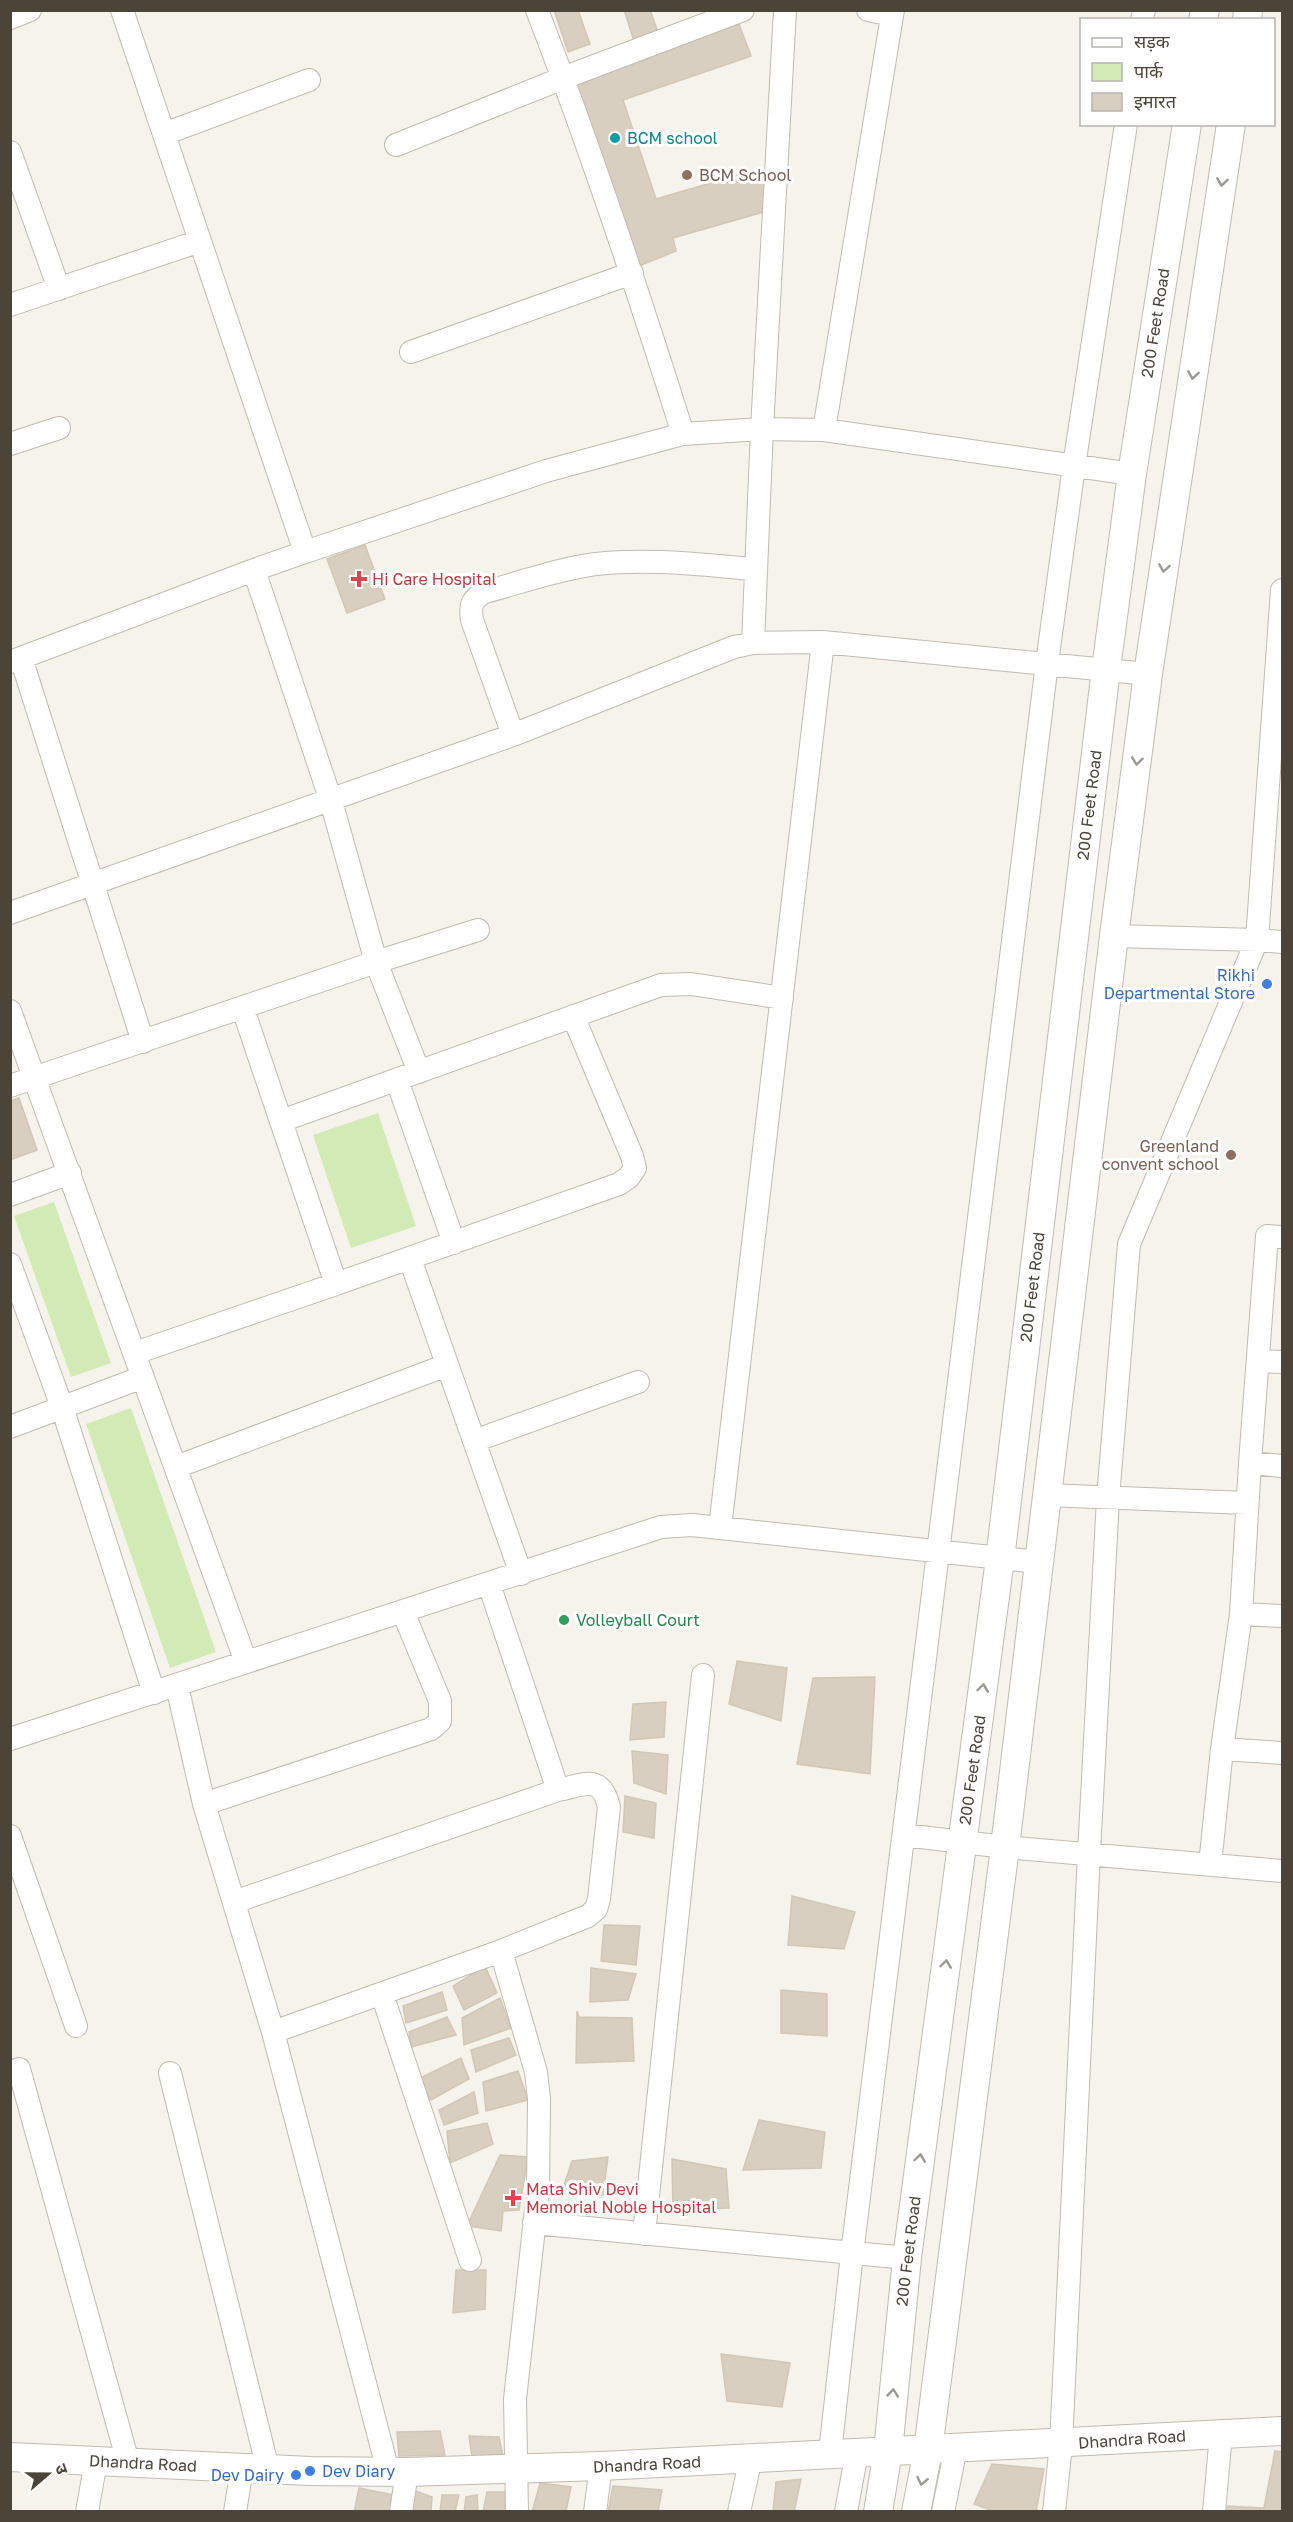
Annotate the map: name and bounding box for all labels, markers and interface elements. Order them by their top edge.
legend [1080,18,1275,126]
text: सड़क [1134,30,1171,52]
text: पार्क [1134,60,1164,82]
text: इमारत [1134,90,1177,112]
place label: BCM school [627,128,718,148]
marker: BCM school [608,131,622,145]
place label: BCM School [699,165,791,185]
marker: BCM School [680,168,694,182]
one-way arrow [1217,178,1229,187]
street label: 200 Feet Road [1136,267,1174,379]
one-way arrow [1187,370,1200,380]
one-way arrow [1158,563,1171,573]
place label: Hi Care Hospital [372,569,497,589]
marker: Hi Care Hospital [350,570,368,588]
street label: 200 Feet Road [1072,749,1106,861]
one-way arrow [1131,756,1143,766]
place label: Rikhi Departmental Store [1104,965,1255,1003]
marker: Rikhi Departmental Store [1260,977,1274,991]
place label: Greenland convent school [1102,1136,1219,1174]
marker: Greenland convent school [1224,1148,1238,1162]
street label: 200 Feet Road [1015,1231,1049,1343]
place label: Volleyball Court [576,1610,700,1630]
marker: Volleyball Court [557,1613,571,1627]
one-way arrow [976,1683,988,1692]
street label: 200 Feet Road [954,1714,990,1826]
one-way arrow [939,1960,951,1969]
one-way arrow [913,2153,926,2162]
place label: Mata Shiv Devi Memorial Noble Hospital [526,2179,716,2217]
marker: Mata Shiv Devi Memorial Noble Hospital [504,2189,522,2207]
street label: 200 Feet Road [891,2195,925,2307]
one-way arrow [886,2389,899,2398]
street label: Dhandra Road [1077,2425,1187,2453]
north arrow [18,2444,78,2504]
street label: Dhandra Road [89,2450,197,2476]
street label: Dhandra Road [593,2451,701,2477]
text: उ [51,2461,73,2477]
place label: Dev Diary [322,2461,395,2481]
marker: Dev Diary [303,2464,317,2478]
place label: Dev Dairy [211,2465,284,2485]
marker: Dev Dairy [289,2468,303,2482]
one-way arrow [916,2476,929,2486]

